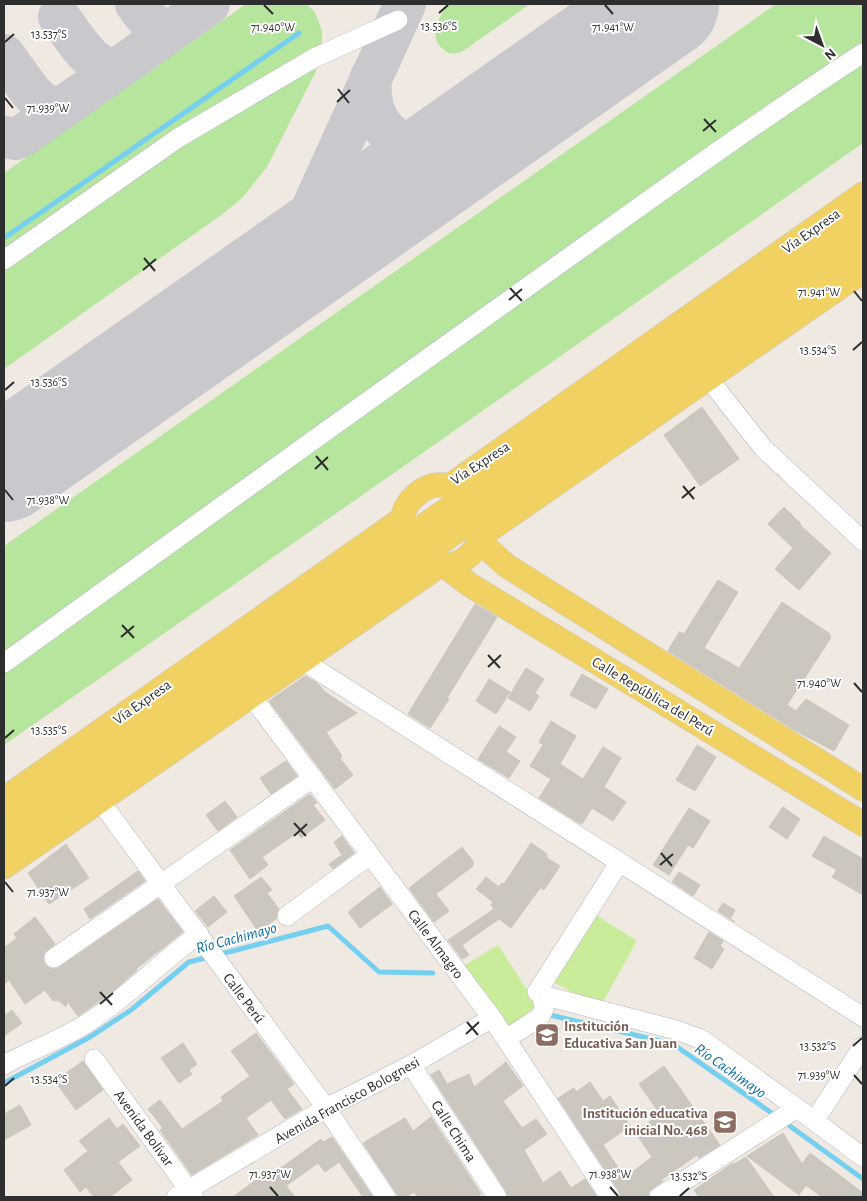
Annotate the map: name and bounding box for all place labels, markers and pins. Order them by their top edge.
place label: Institución Educativa San Juan [564,1019,677,1051]
school or university icon: Institución Educativa San Juan [534,1022,560,1048]
place label: Institución educativa inicial No. 468 [583,1106,708,1138]
school or university icon: Institución educativa inicial No. 468 [712,1109,738,1135]

